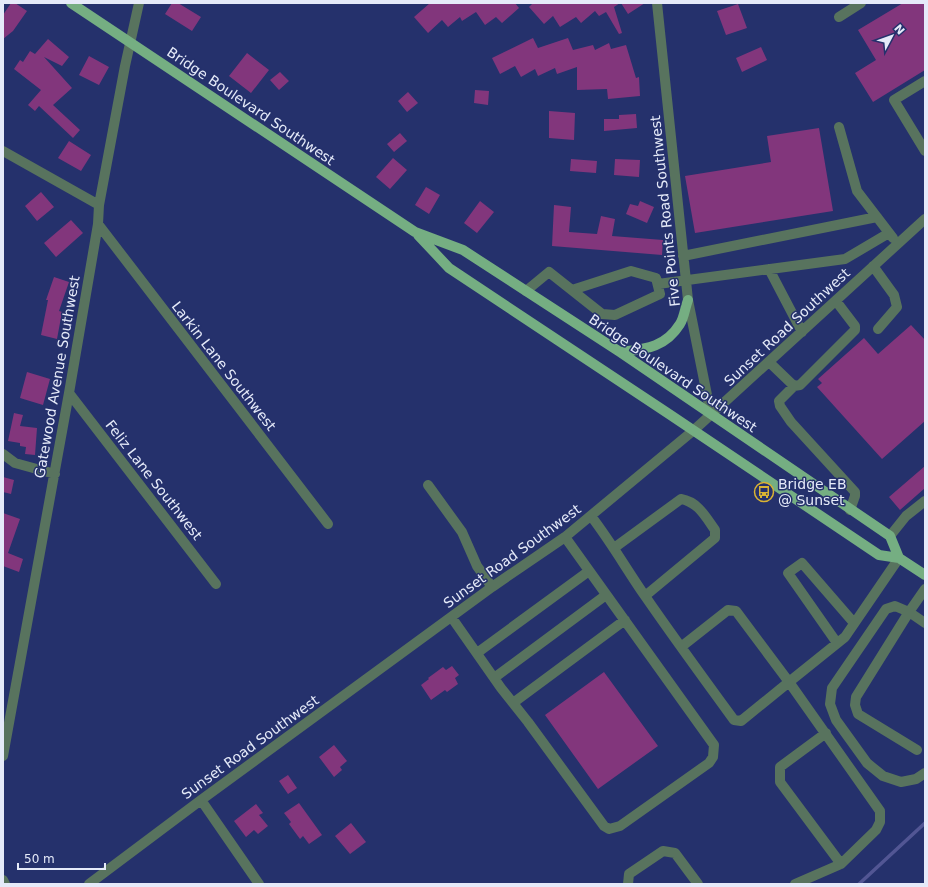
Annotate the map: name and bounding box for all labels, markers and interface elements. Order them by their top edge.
north arrow [872,16,912,56]
text: N [891,22,907,38]
street label: Bridge Boulevard Southwest [164,44,338,169]
street label: Five Points Road Southwest [647,114,683,307]
street label: Sunset Road Southwest [721,264,853,389]
street label: Gatewood Avenue Southwest [31,274,83,480]
street label: Larkin Lane Southwest [169,298,280,434]
street label: Bridge Boulevard Southwest [586,311,760,436]
street label: Feliz Lane Southwest [102,417,206,543]
place label: Bridge EB @ Sunset [778,476,847,508]
bus stop icon: Bridge EB @ Sunset [753,481,775,503]
street label: Sunset Road Southwest [440,501,584,611]
street label: Sunset Road Southwest [178,692,322,802]
scale bar [18,845,105,871]
text: 50 m [24,852,55,866]

